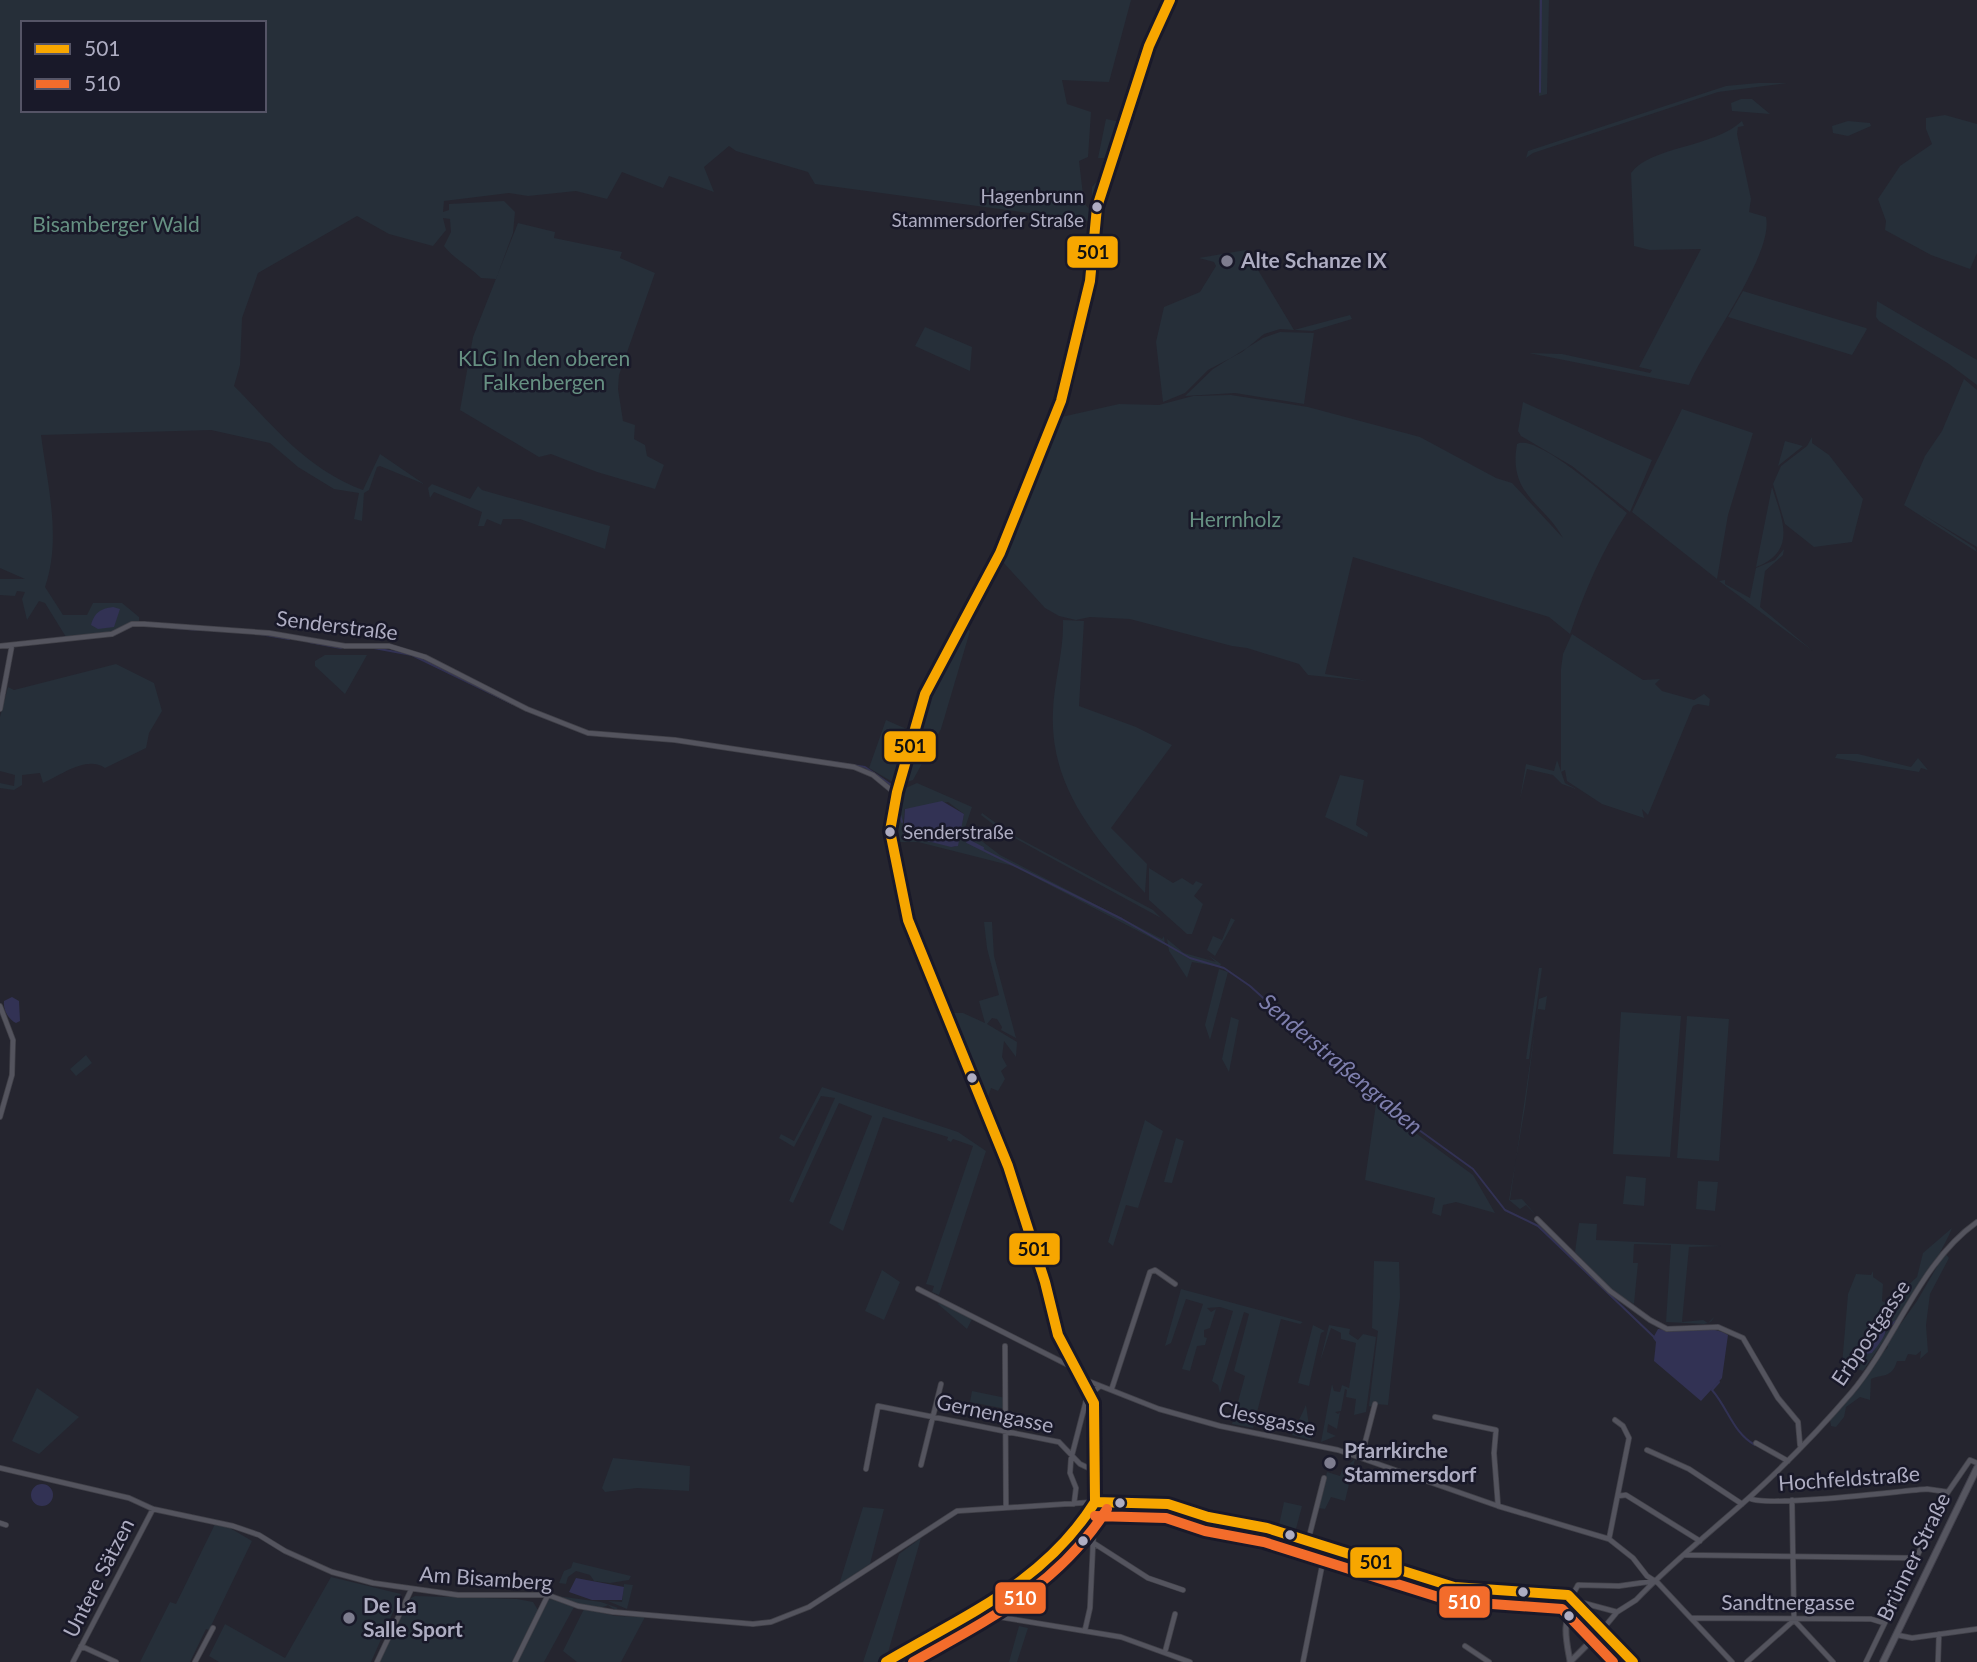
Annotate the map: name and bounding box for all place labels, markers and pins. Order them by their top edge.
place label: Hagenbrunn Stammersdorfer Straße [891,184,1084,231]
marker: Hagenbrunn Stammersdorfer Straße [1090,200,1104,214]
place label: Alte Schanze IX [1240,247,1388,272]
marker: Alte Schanze IX [1219,253,1235,269]
place label: Senderstraße [903,820,1014,843]
marker: Senderstraße [883,825,897,839]
unlabelled marker [965,1071,979,1085]
place label: Pfarrkirche Stammersdorf [1344,1437,1477,1486]
marker: Pfarrkirche Stammersdorf [1322,1455,1338,1471]
unlabelled marker [1113,1496,1127,1510]
unlabelled marker [1283,1528,1297,1542]
unlabelled marker [1076,1534,1090,1548]
unlabelled marker [1516,1585,1530,1599]
place label: De La Salle Sport [363,1592,463,1641]
unlabelled marker [1562,1609,1576,1623]
marker: De La Salle Sport [341,1610,357,1626]

